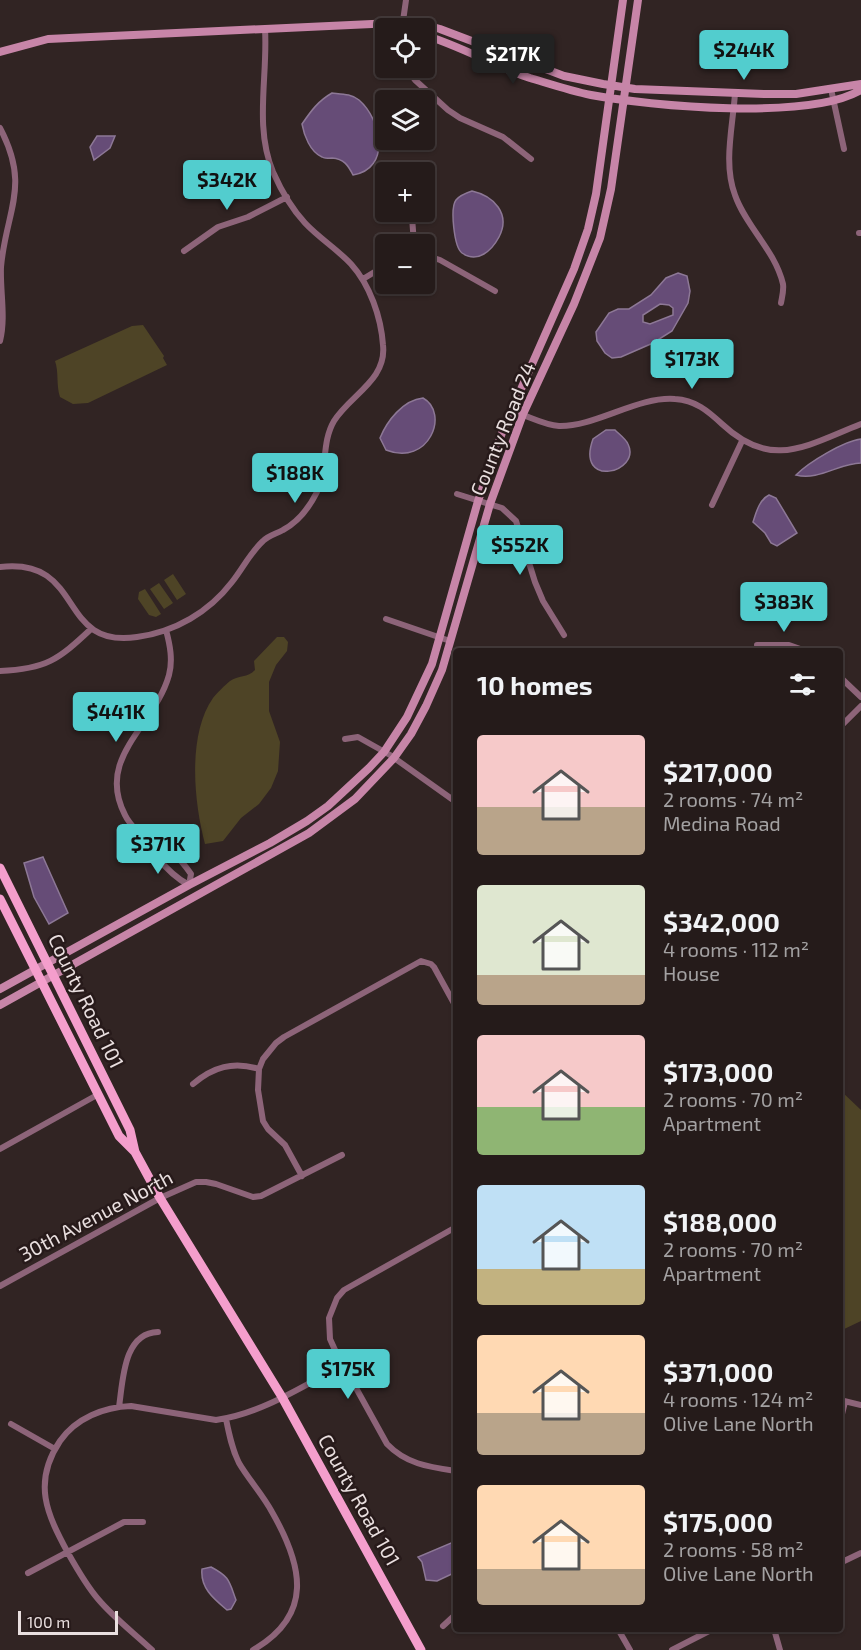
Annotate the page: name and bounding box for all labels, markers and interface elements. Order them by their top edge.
map controls [375,18,435,294]
button: locate [375,18,435,78]
pin: $244K [702,30,786,81]
pin: $217K [471,34,555,85]
text: $244K [713,37,775,61]
text: $217K [485,41,541,65]
button: layers [375,90,435,150]
pin: $342K [185,160,269,211]
button: + [375,162,435,222]
text: $342K [197,167,257,191]
button: − [375,234,435,294]
pin: $173K [650,339,734,390]
text: $173K [665,346,719,370]
street label: County Road 24 [464,358,540,499]
pin: $188K [253,453,337,504]
text: $188K [266,460,324,484]
pin: $552K [478,525,562,576]
text: $552K [491,532,549,556]
pin: $383K [742,582,826,633]
text: $383K [754,589,814,613]
icon: filters [786,668,819,701]
text: 10 homes [477,669,593,700]
pin: $441K [74,692,158,743]
text: $441K [87,699,145,723]
text: $217,000 [663,756,773,787]
icon: home [525,759,597,831]
text: 2 rooms · 74 m² [663,787,803,811]
text: Medina Road [663,811,781,835]
pin: $371K [116,824,200,875]
text: $371K [131,831,185,855]
text: $342,000 [663,906,780,937]
icon: home [525,909,597,981]
street label: County Road 101 [44,929,130,1072]
text: 4 rooms · 112 m² [663,937,809,961]
text: House [663,961,720,985]
text: $173,000 [663,1056,773,1087]
icon: home [525,1059,597,1131]
text: 2 rooms · 70 m² [663,1087,803,1111]
text: Apartment [663,1111,761,1135]
street label: 30th Avenue North [15,1164,176,1266]
text: $188,000 [663,1206,777,1237]
icon: home [525,1209,597,1281]
text: 2 rooms · 70 m² [663,1237,803,1261]
text: Apartment [663,1261,761,1285]
pin: $175K [306,1349,390,1400]
text: $175K [321,1356,375,1380]
text: $371,000 [663,1356,773,1387]
icon: home [525,1359,597,1431]
text: 4 rooms · 124 m² [663,1387,813,1411]
text: Olive Lane North [663,1411,814,1435]
street label: County Road 101 [314,1430,406,1569]
text: $175,000 [663,1506,773,1537]
icon: home [525,1509,597,1581]
text: 2 rooms · 58 m² [663,1537,804,1561]
text: Olive Lane North [663,1561,814,1585]
scale bar [18,1608,118,1636]
text: 100 m [27,1612,70,1631]

